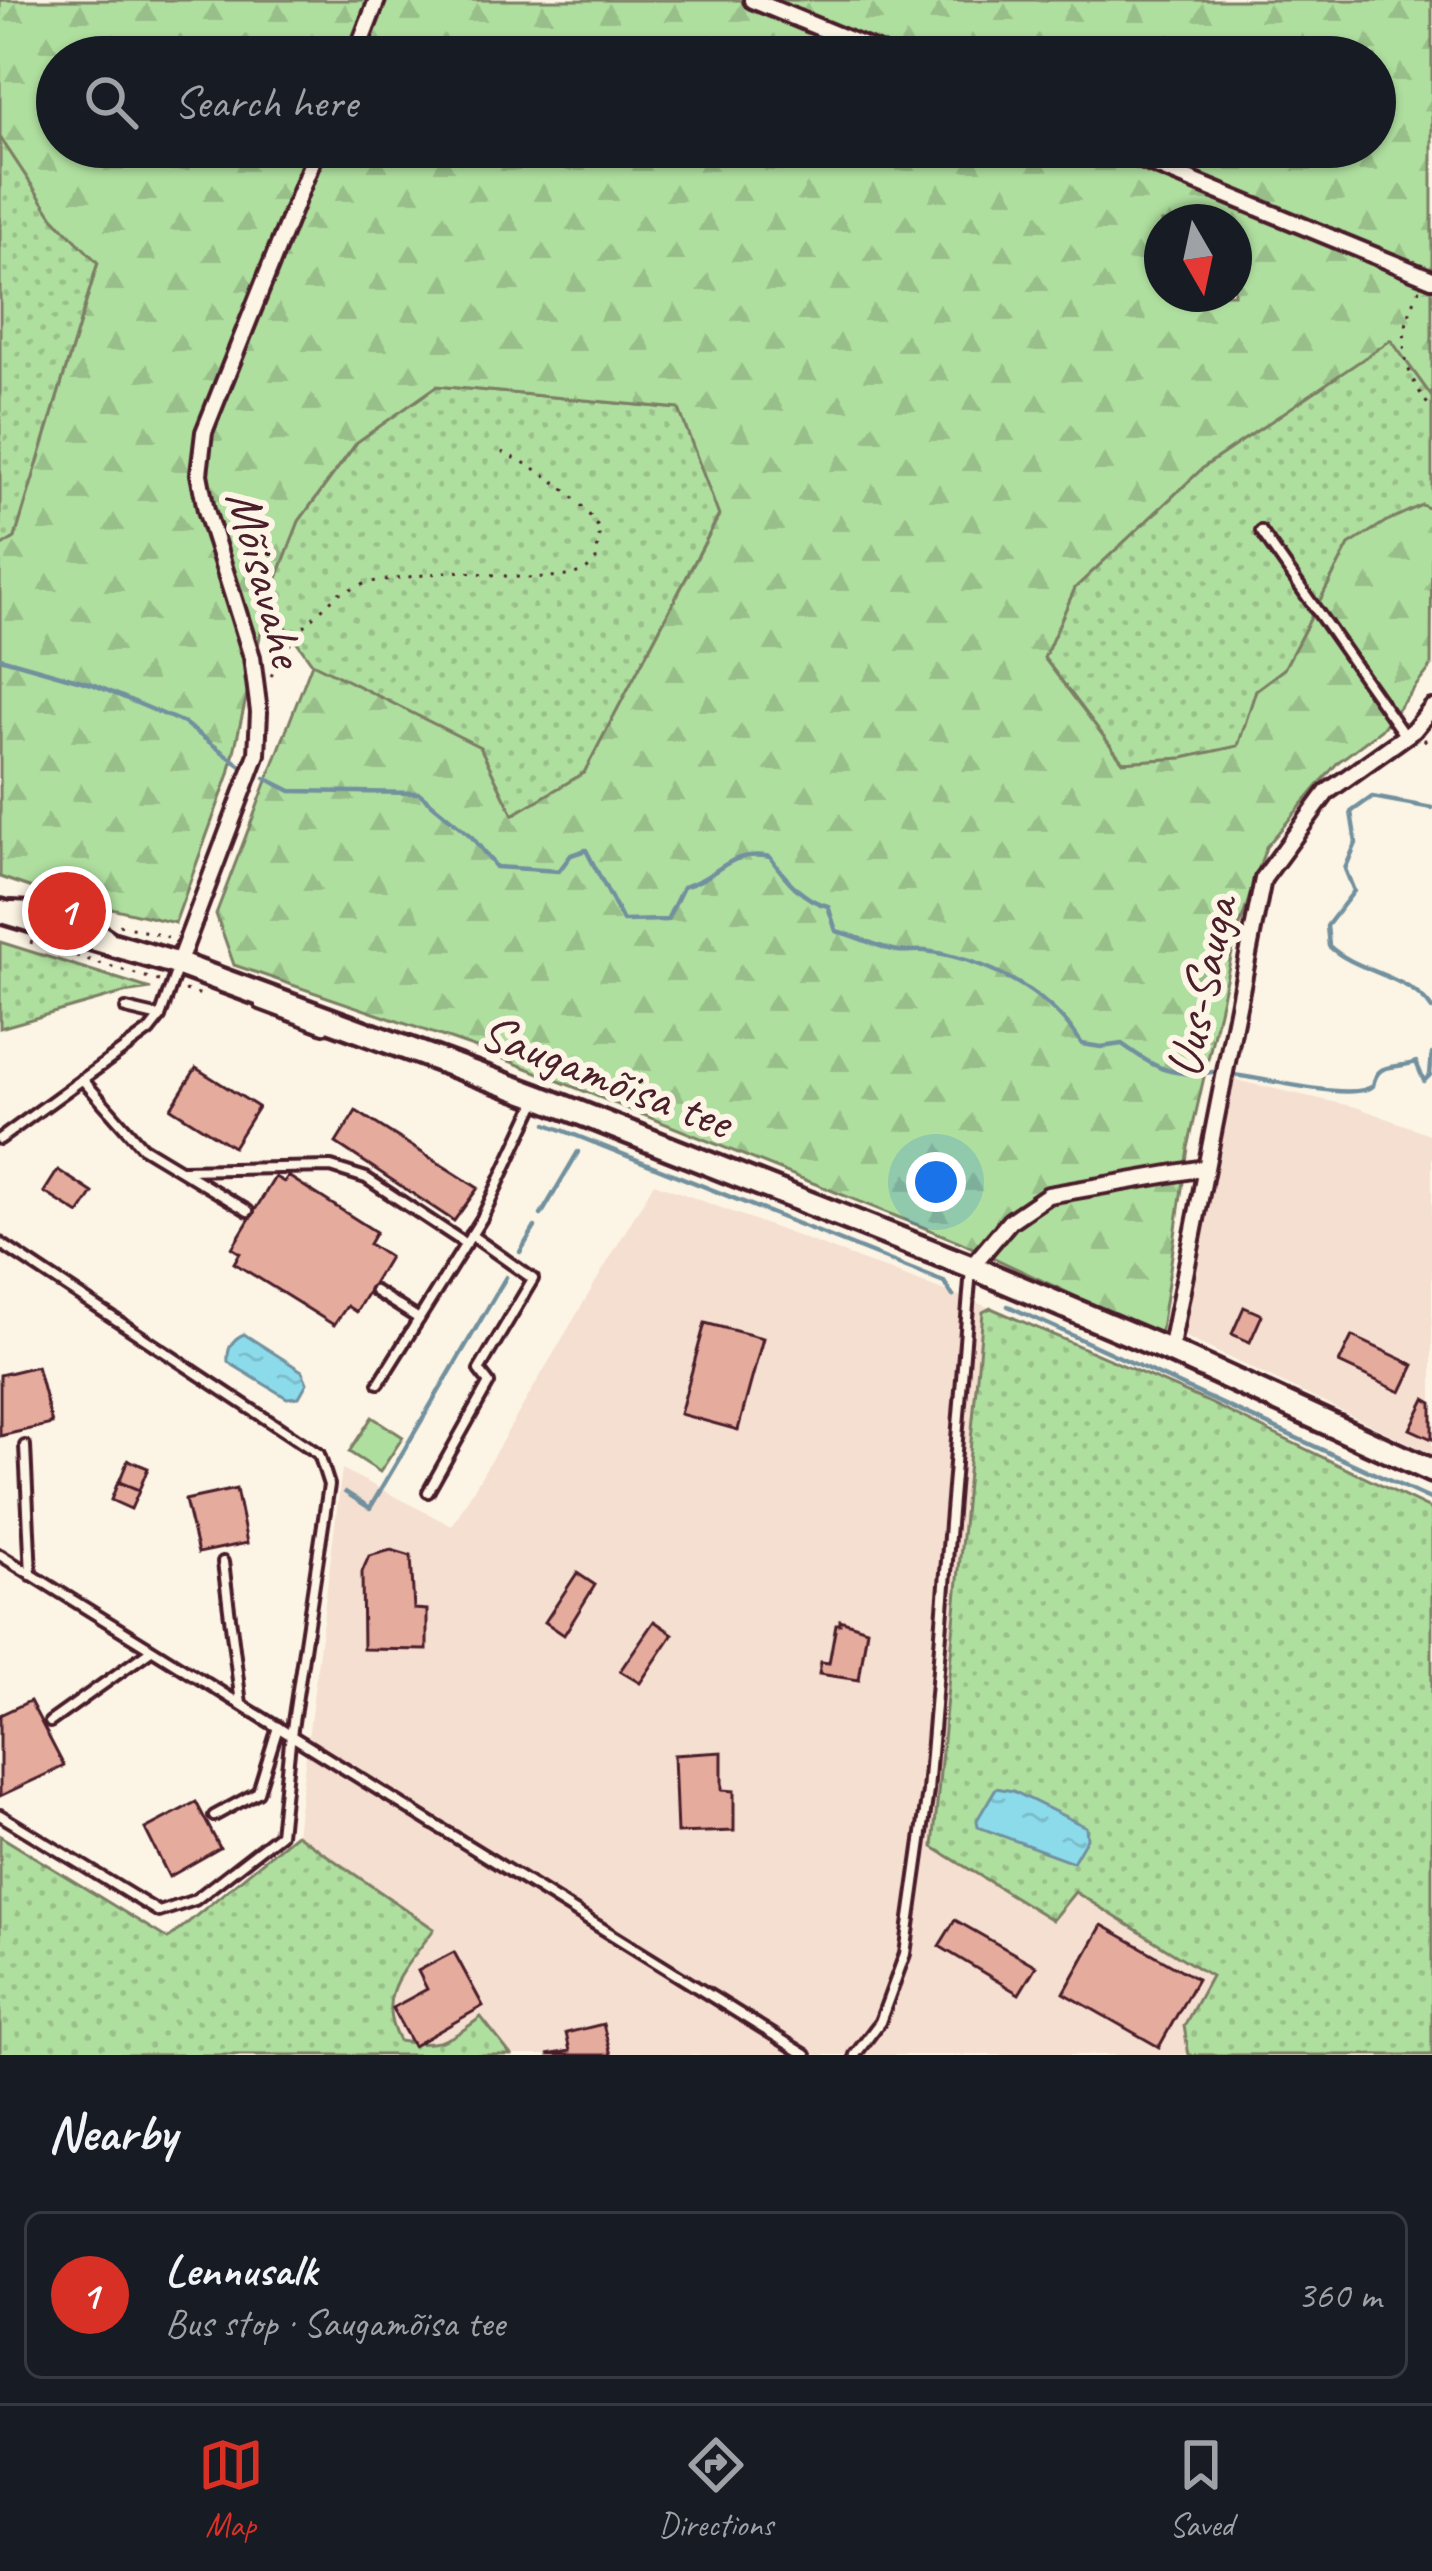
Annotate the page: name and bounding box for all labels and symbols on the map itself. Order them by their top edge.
north arrow [1144,204,1252,312]
street label: Mõisavahe [212,483,321,676]
pin: 1 [28,866,106,956]
street label: Uus-Sauga [1151,887,1252,1083]
street label: Saugamõisa tee [472,999,744,1154]
your location [906,1152,966,1212]

